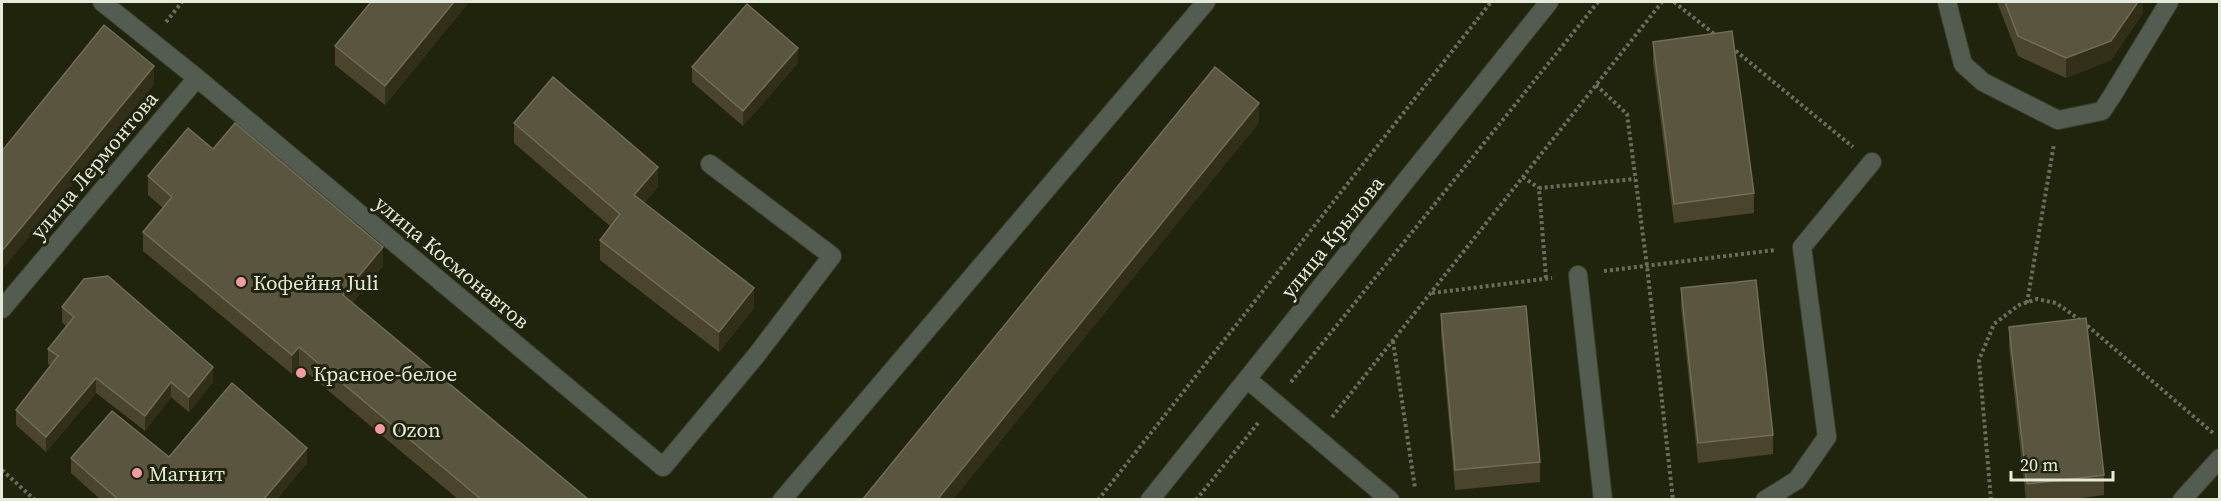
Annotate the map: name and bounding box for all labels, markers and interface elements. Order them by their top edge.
street label: улица Лермонтова [23,85,165,245]
street label: улица Крылова [1274,169,1391,304]
street label: улица Космонавтов [368,189,536,336]
place label: Кофейня Juli [253,268,379,297]
marker: Кофейня Juli [234,275,248,289]
place label: Красное-белое [313,359,457,388]
marker: Красное-белое [294,366,308,380]
place label: Ozon [392,415,441,444]
marker: Ozon [373,422,387,436]
scale bar [2011,444,2113,482]
text: 20 m [2020,452,2058,477]
place label: Магнит [149,459,225,488]
marker: Магнит [130,466,144,480]

